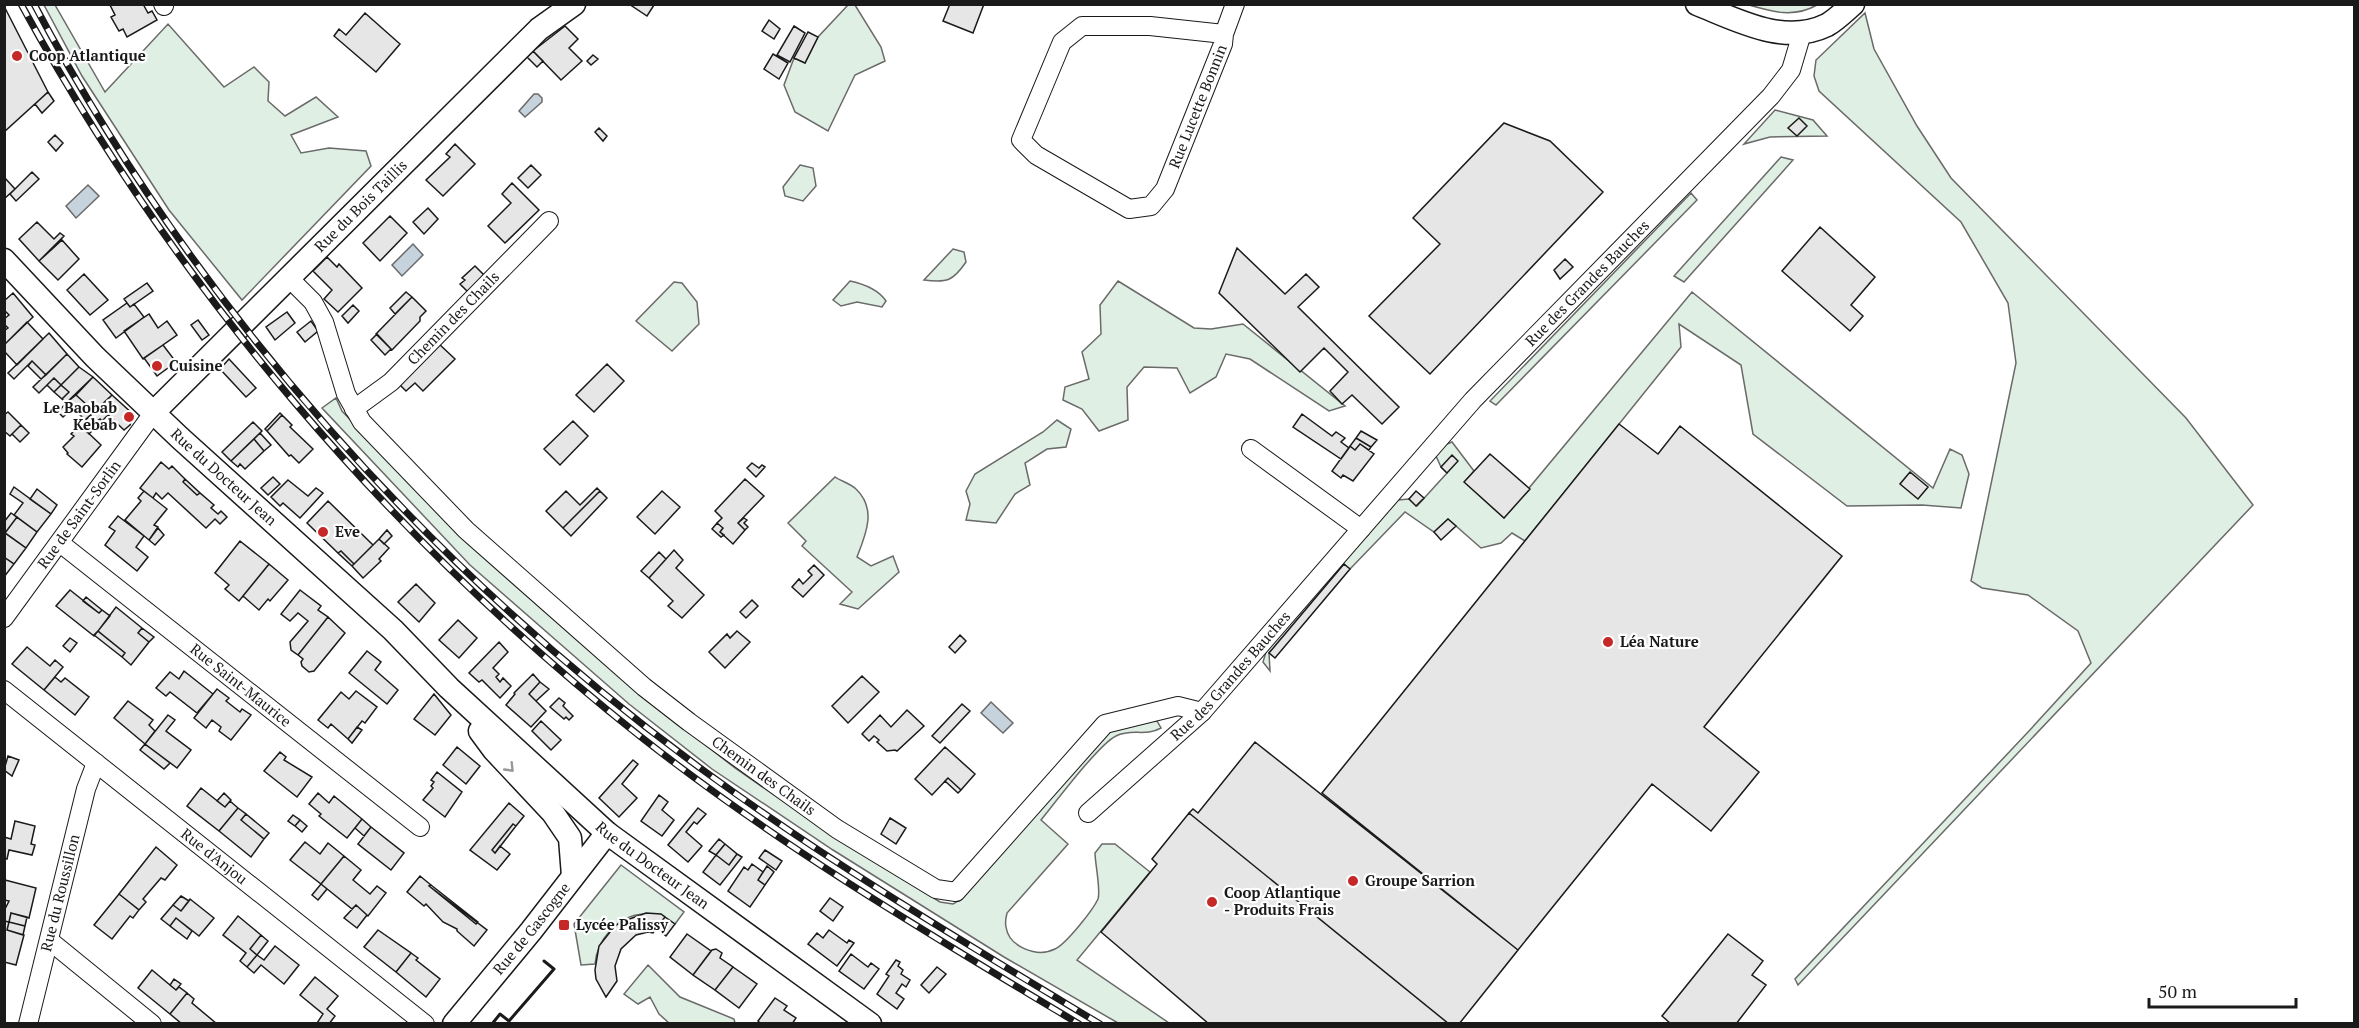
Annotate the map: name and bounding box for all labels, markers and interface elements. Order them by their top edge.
street label: Rue Lucette Bonnin [1163,41,1231,171]
place label: Coop Atlantique [29,45,146,65]
marker: Coop Atlantique [10,49,24,63]
street label: Rue du Bois Taillis [310,155,411,256]
street label: Rue des Grandes Bauches [1520,215,1653,350]
street label: Chemin des Chails [402,266,503,369]
place label: Cuisine [169,355,223,375]
marker: Cuisine [150,359,164,373]
place label: Le Baobab Kebab [43,397,117,434]
marker: Le Baobab Kebab [122,410,136,424]
street label: Rue du Docteur Jean [167,423,282,530]
street label: Rue de Saint-Sorlin [32,456,125,572]
place label: Eve [335,521,360,541]
marker: Eve [316,525,330,539]
street label: Rue des Grandes Bauches [1166,606,1294,745]
place label: Léa Nature [1620,631,1699,651]
marker: Léa Nature [1601,635,1615,649]
street label: Rue Saint-Maurice [186,639,296,731]
street label: Chemin des Chails [708,731,820,819]
one-way arrow [503,760,514,771]
street label: Rue du Docteur Jean [592,817,714,913]
street label: Rue d'Anjou [177,823,252,889]
street label: Rue du Roussillon [35,832,83,953]
place label: Groupe Sarrion [1365,870,1475,890]
marker: Groupe Sarrion [1346,874,1360,888]
street label: Rue de Gascogne [488,878,574,978]
place label: Coop Atlantique - Produits Frais [1224,882,1341,919]
marker: Coop Atlantique - Produits Frais [1205,895,1219,909]
place label: Lycée Palissy [576,914,669,934]
marker: Lycée Palissy [557,918,571,932]
scale bar [2149,971,2296,1009]
text: 50 m [2158,979,2198,1003]

